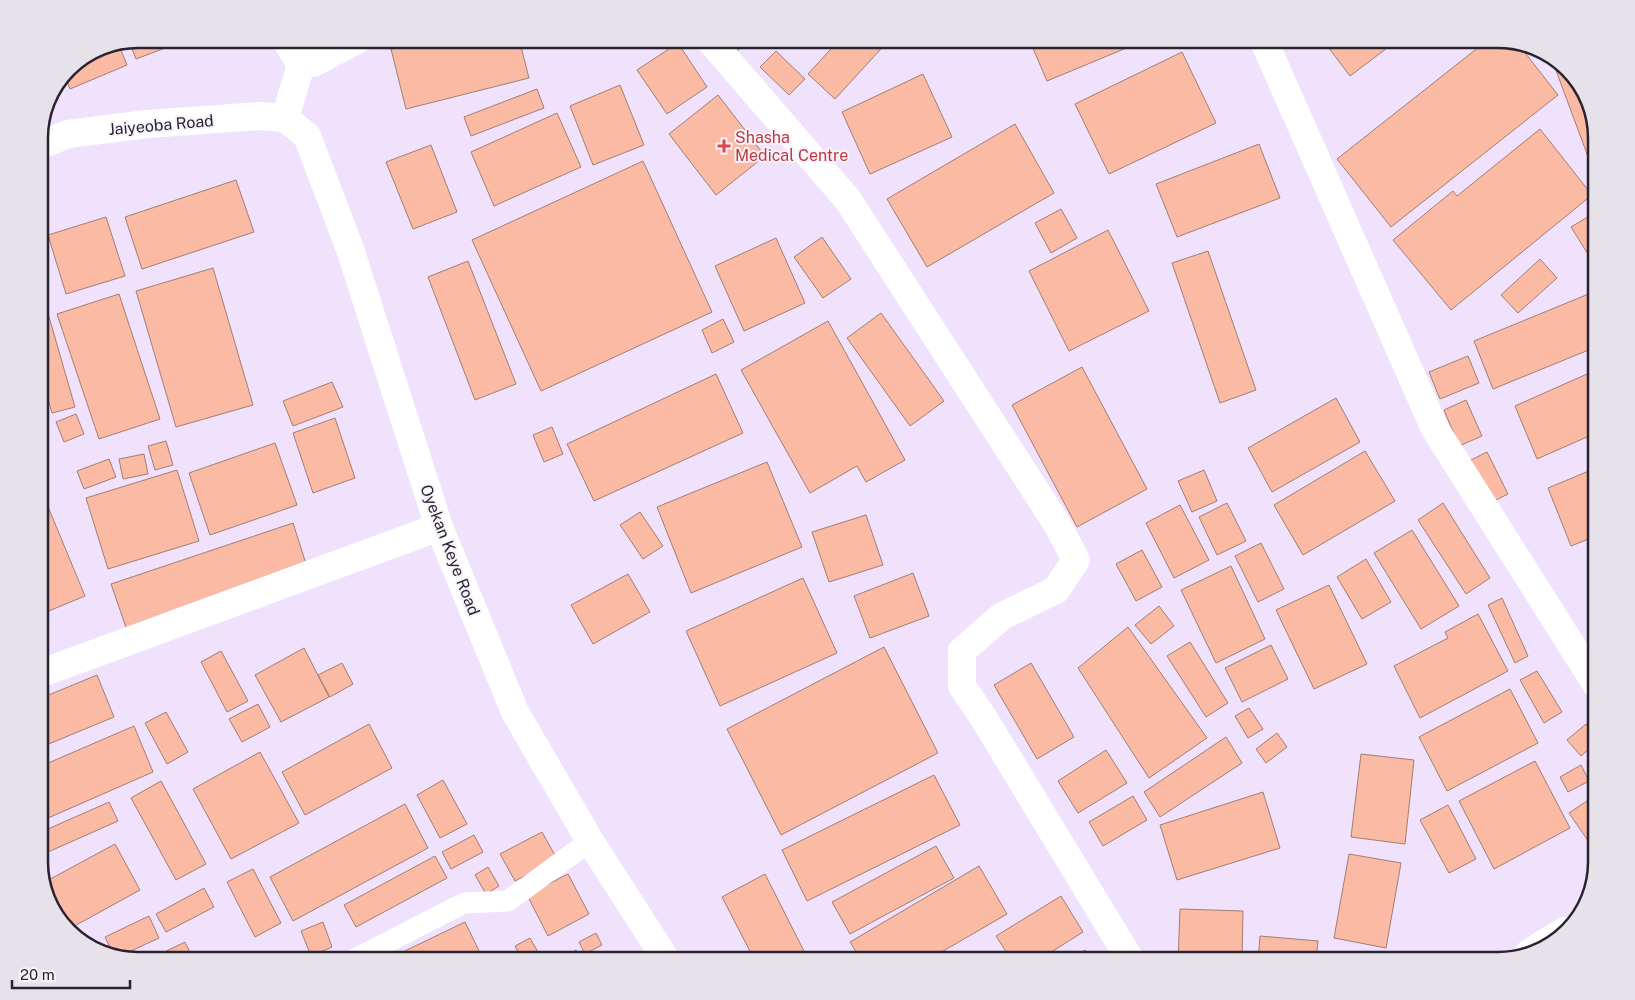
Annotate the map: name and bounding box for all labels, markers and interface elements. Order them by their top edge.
street label: Jaiyeoba Road [108,111,214,139]
place label: Shasha Medical Centre [735,128,848,165]
marker: Shasha Medical Centre [717,139,731,153]
street label: Oyekan Keye Road [416,482,484,618]
scale bar [12,958,130,990]
text: 20 m [20,966,55,983]

